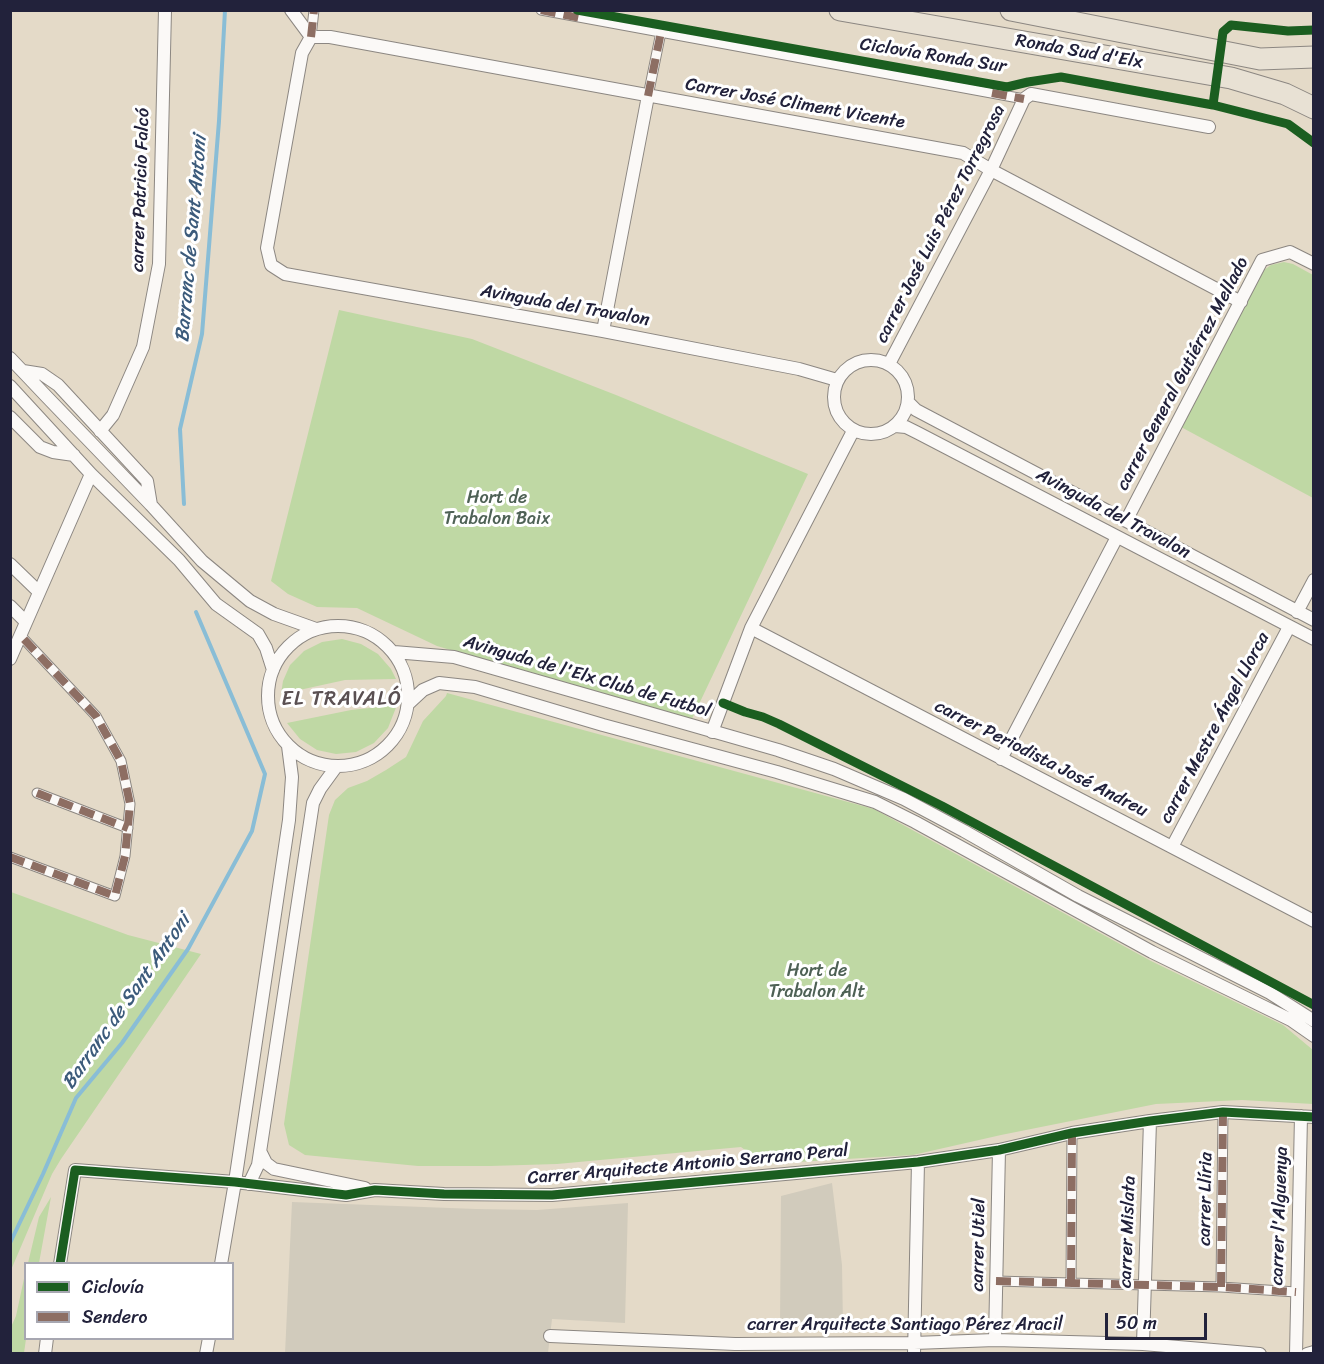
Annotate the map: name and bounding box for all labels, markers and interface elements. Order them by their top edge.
street label: Ronda Sud d'Elx [1014,30,1144,74]
street label: Ciclovía Ronda Sur [858,34,1008,78]
street label: Carrer José Climent Vicente [684,74,906,134]
street label: carrer José Luis Pérez Torregrosa [871,101,1011,347]
street label: carrer Patricio Falcó [127,108,155,272]
water label: Barranc de Sant Antoni [171,135,213,343]
street label: carrer General Gutiérrez Mellado [1112,254,1254,494]
street label: Avinguda del Travalon [479,280,651,332]
street label: Avinguda del Travalon [1032,464,1194,564]
park label: Hort de Trabalon Baix [444,487,550,530]
street label: carrer Mestre Ángel Llorca [1155,629,1275,827]
street label: Avinguda de l'Elx Club de Futbol [461,631,713,723]
district label: EL TRAVALÓ [280,688,404,712]
street label: carrer Periodista José Andreu [931,696,1151,822]
water label: Barranc de Sant Antoni [58,910,196,1094]
park label: Hort de Trabalon Alt [769,960,865,1002]
street label: Carrer Arquitecte Antonio Serrano Peral [527,1140,849,1190]
street label: carrer l'Alguenya [1267,1146,1293,1286]
street label: carrer Llíria [1194,1152,1218,1246]
street label: carrer Mislata [1115,1175,1141,1289]
street label: carrer Utiel [967,1198,991,1292]
legend [24,1262,234,1340]
text: Ciclovía [82,1271,144,1303]
text: Sendero [82,1301,147,1333]
scale bar [1108,1301,1210,1339]
text: 50 m [1116,1307,1157,1339]
street label: carrer Arquitecte Santiago Pérez Aracil [747,1314,1063,1336]

